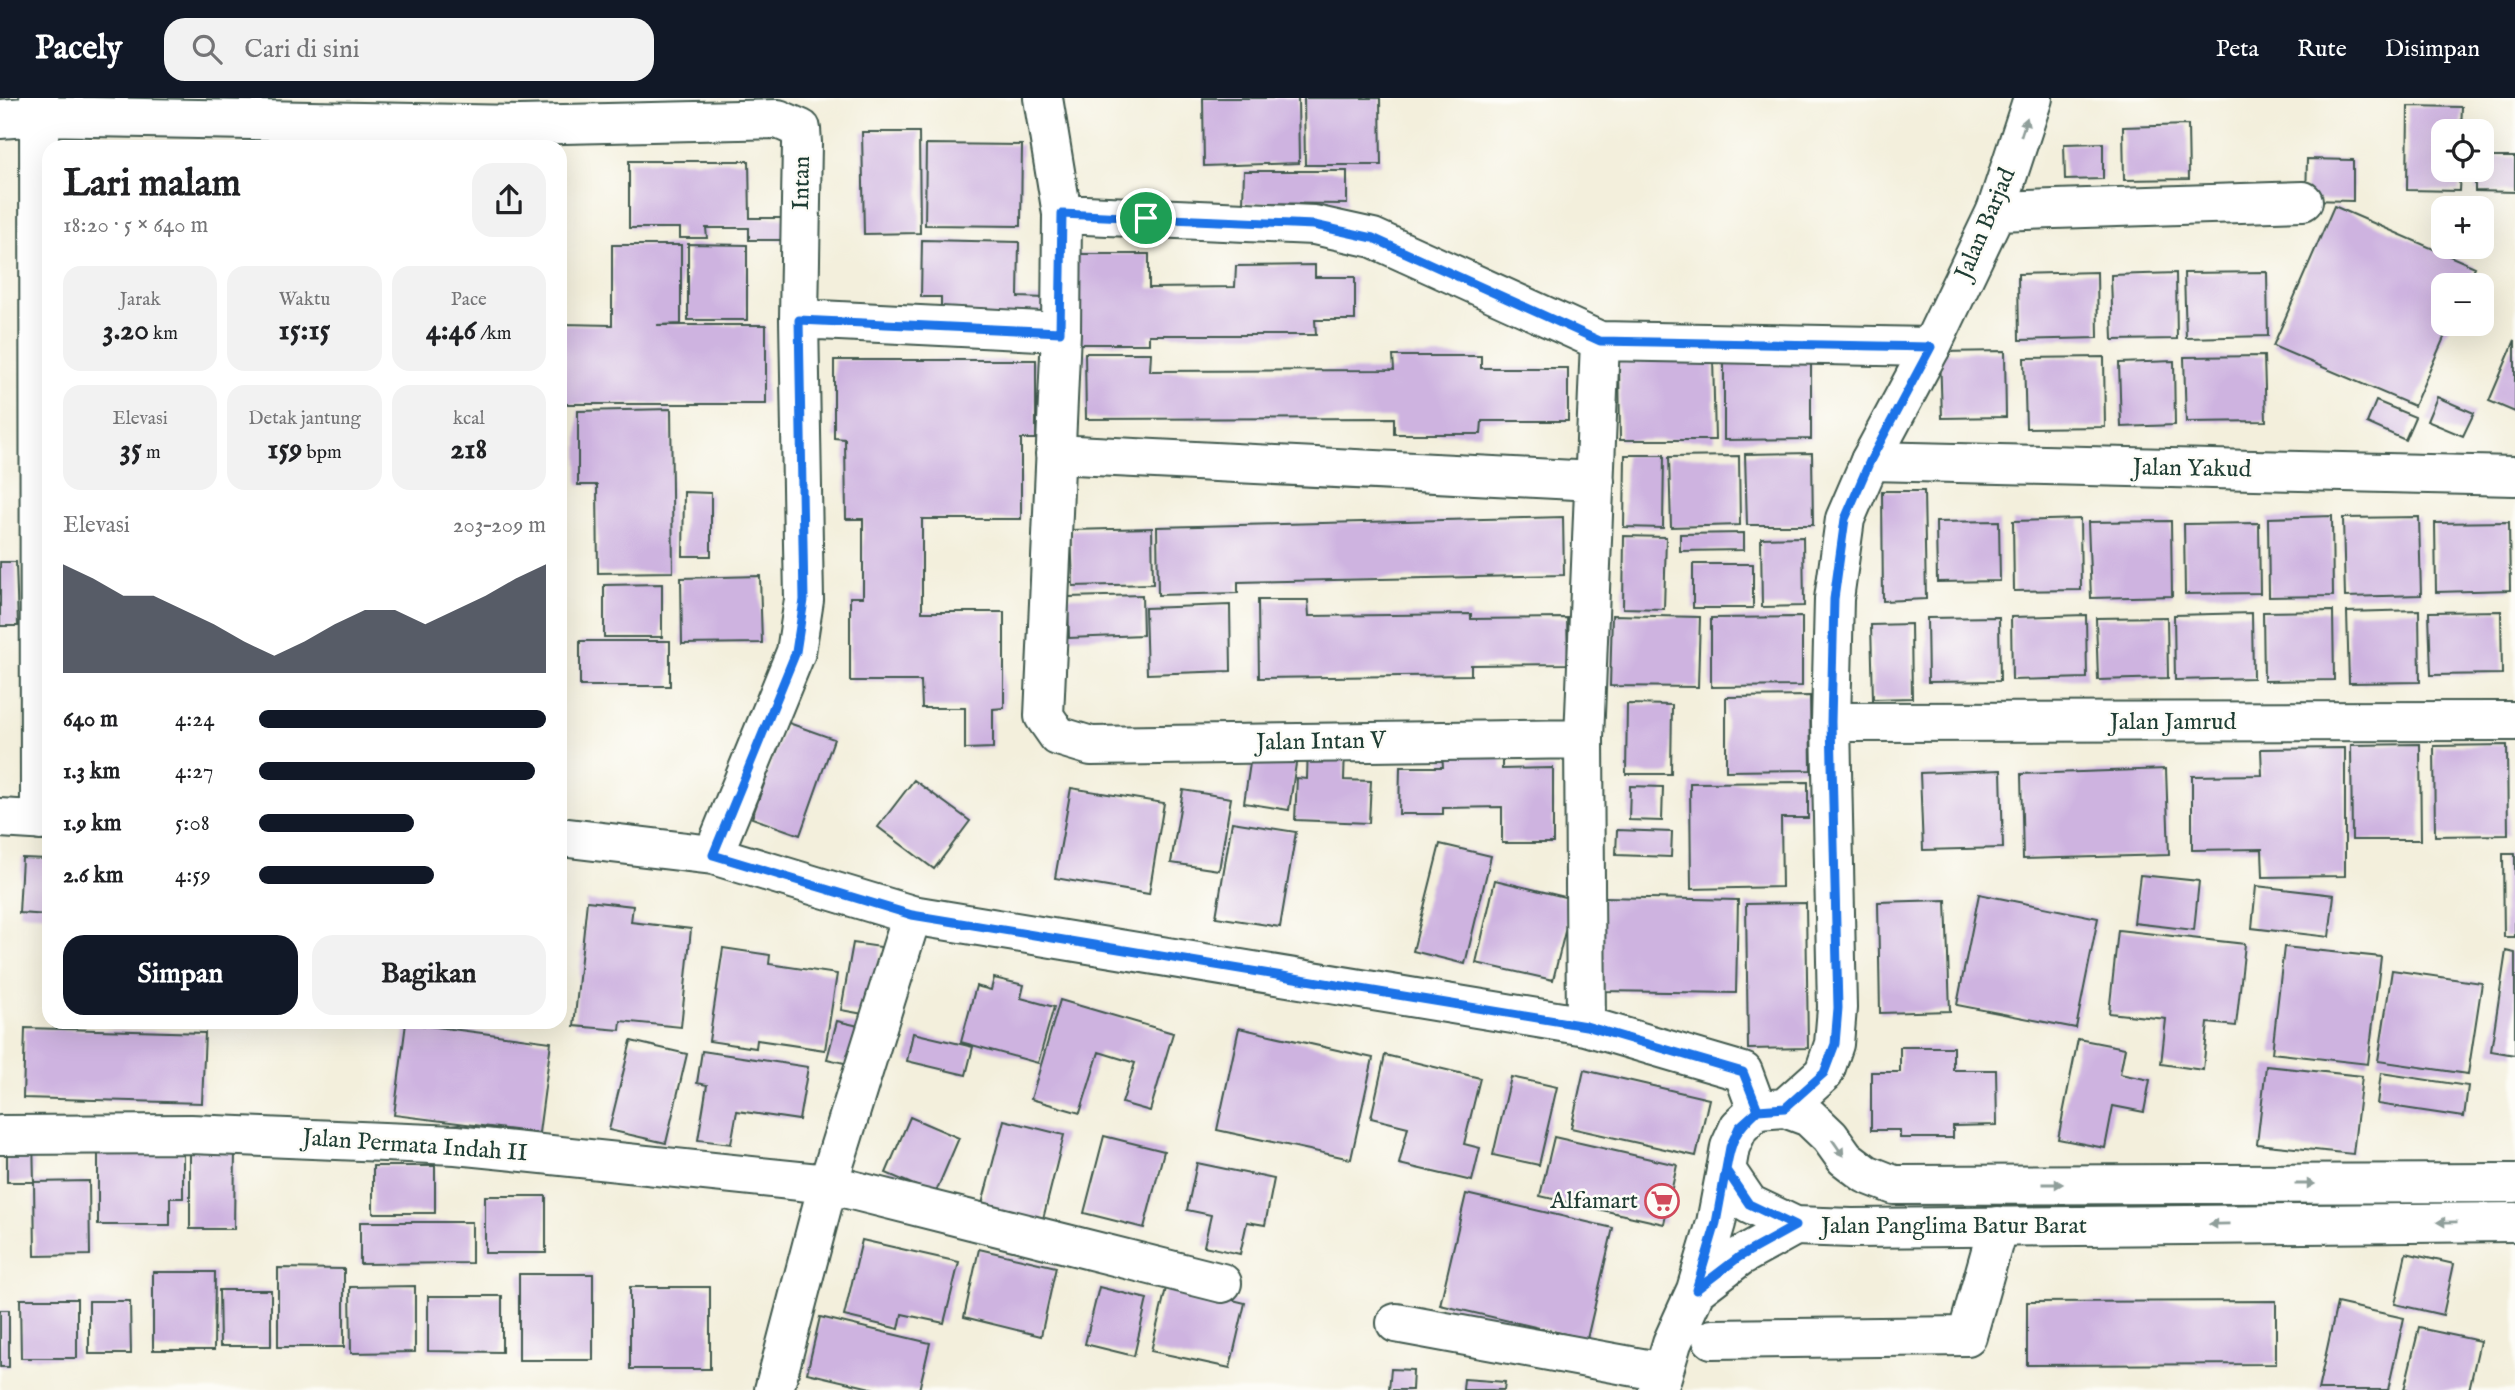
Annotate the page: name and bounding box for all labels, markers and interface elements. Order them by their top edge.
search box [164,18,654,81]
text: Pacely [35,28,122,70]
icon: search [188,30,226,68]
text: Cari di sini [244,33,360,66]
text: Peta [2216,34,2259,65]
text: Rute [2297,34,2347,65]
text: Disimpan [2385,34,2480,65]
one-way arrow [2019,116,2030,137]
map controls [2431,119,2494,336]
button: locate [2431,119,2494,182]
street label: Intan [786,155,818,210]
text: Lari malam [63,161,241,209]
button: share [472,163,546,237]
street label: Jalan Barjad [1947,163,2023,287]
pin [1116,188,1176,248]
button: + [2431,196,2494,259]
icon: arrive [1127,199,1165,237]
text: 18:20 · 5 × 640 m [63,211,208,240]
button: − [2431,273,2494,336]
text: Jarak [120,288,161,312]
text: Waktu [279,288,330,312]
text: Pace [451,288,487,312]
text: 3.20 [102,312,149,350]
text: 15:15 [278,312,331,350]
text: 4:46 [426,312,476,350]
text: km [149,322,178,346]
text: /km [476,322,512,346]
text: Elevasi [112,407,168,431]
text: Detak jantung [248,407,361,431]
text: kcal [453,407,485,431]
text: 35 [120,431,142,469]
text: 159 [267,431,302,469]
text: 218 [450,431,487,469]
text: m [142,441,161,465]
text: bpm [302,441,342,465]
street label: Jalan Yakud [2129,452,2252,486]
text: Elevasi [63,511,130,540]
text: 203–209 m [453,511,546,540]
text: 640 m [63,705,118,734]
text: 4:24 [175,705,214,734]
street label: Jalan Jamrud [2107,707,2237,738]
street label: Jalan Intan V [1253,725,1387,759]
text: 1.3 km [63,757,120,786]
text: 4:27 [175,757,214,786]
text: 1.9 km [63,809,122,838]
text: 5:08 [175,809,210,838]
text: 2.6 km [63,861,124,890]
text: 4:59 [175,861,211,890]
button: Simpan [63,935,298,1015]
button: Bagikan [312,935,546,1015]
street label: Jalan Permata Indah II [298,1122,529,1169]
one-way arrow [1831,1139,1845,1157]
one-way arrow [2294,1178,2316,1190]
one-way arrow [2042,1179,2064,1190]
supermarket icon: Alfamart [1643,1182,1681,1220]
place label: Alfamart [1549,1186,1638,1217]
street label: Jalan Panglima Batur Barat [1818,1211,2087,1242]
one-way arrow [2436,1216,2458,1228]
one-way arrow [2208,1218,2230,1230]

